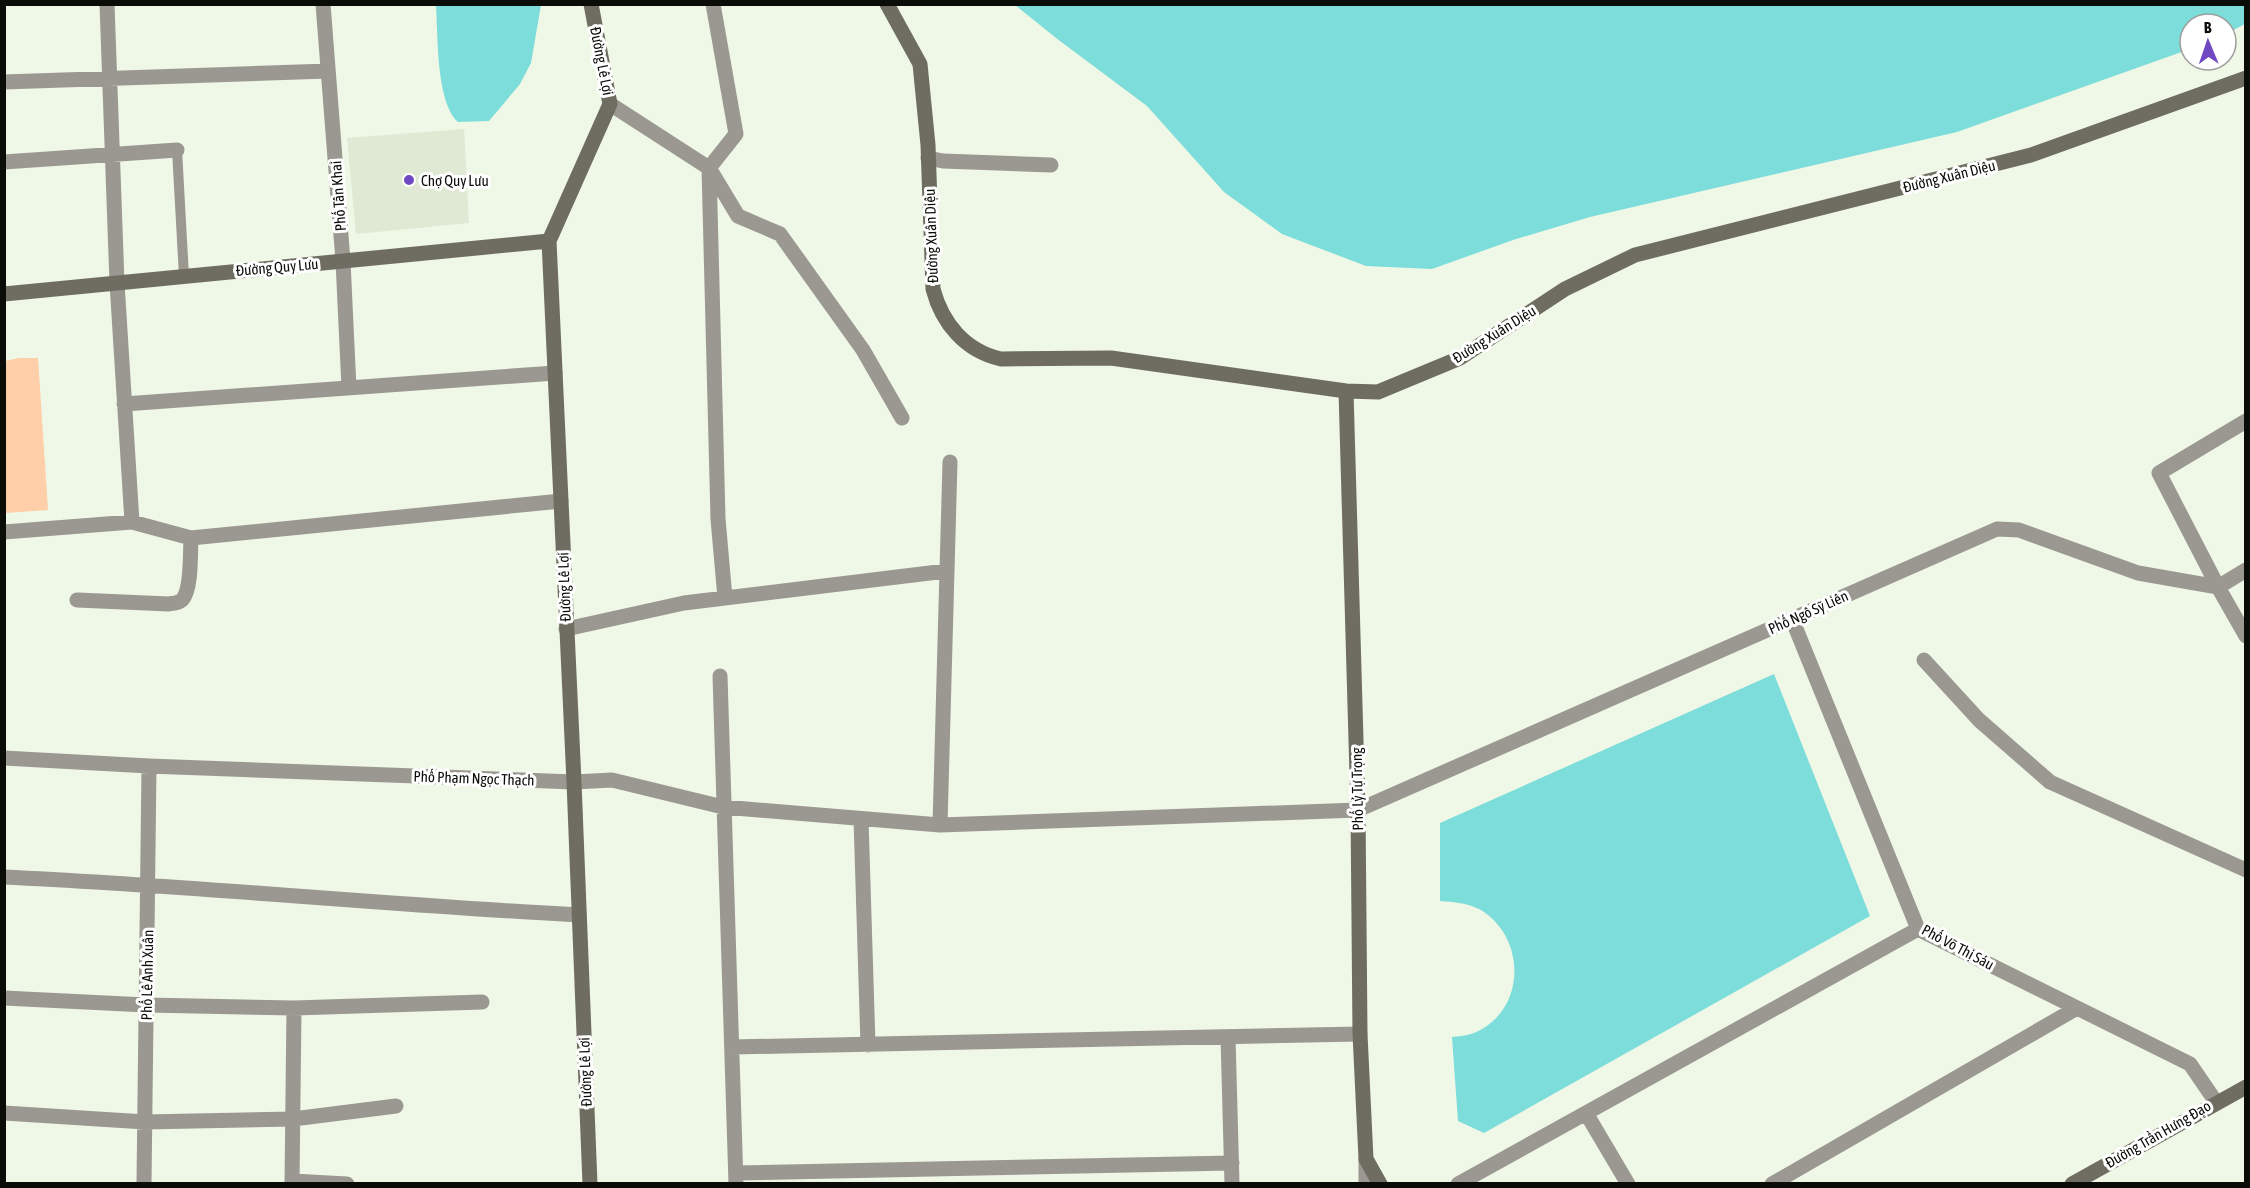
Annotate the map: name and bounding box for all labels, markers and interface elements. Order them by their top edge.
north arrow [2178,12,2238,72]
text: B [2203,18,2212,36]
street label: Đường Lê Lợi [587,25,617,97]
street label: Đường Xuân Diệu [1901,156,1997,196]
street label: Phố Tân Khai [327,160,349,232]
place label: Chợ Quy Lưu [421,172,489,189]
marker: Chợ Quy Lưu [402,173,416,187]
street label: Đường Xuân Diệu [921,188,941,284]
street label: Đường Quy Lưu [235,255,319,279]
street label: Đường Xuân Diệu [1449,302,1539,366]
street label: Đường Lê Lợi [554,552,574,622]
street label: Phố Ngô Sỹ Liên [1765,587,1851,637]
street label: Phố Lý Tự Trọng [1348,747,1366,831]
street label: Phố Phạm Ngọc Thạch [413,767,535,789]
street label: Phố Võ Thị Sáu [1919,921,1997,973]
street label: Phố Lê Anh Xuân [138,930,156,1020]
street label: Đường Lê Lợi [575,1037,595,1107]
street label: Đường Trần Hưng Đạo [2102,1097,2214,1171]

